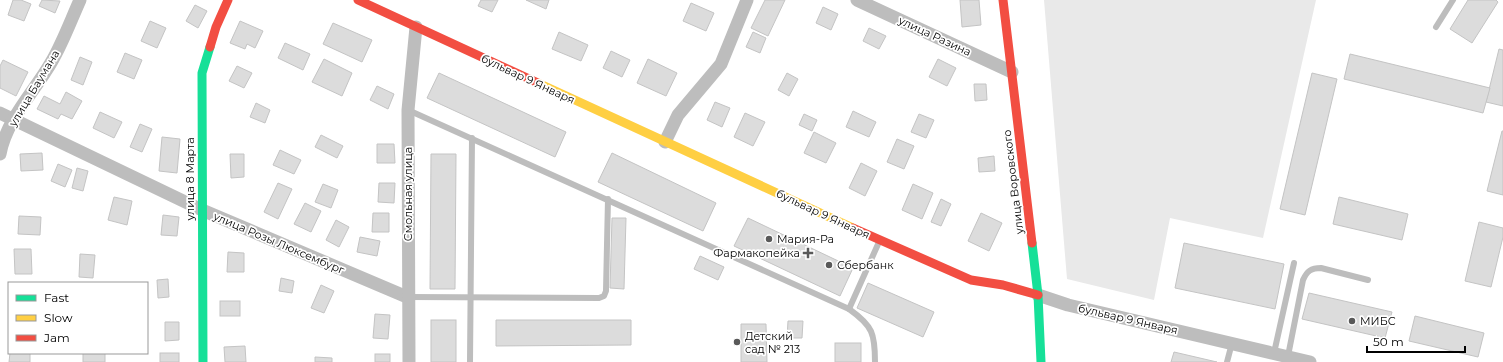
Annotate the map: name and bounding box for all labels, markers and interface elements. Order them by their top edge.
street label: улица Разина [896,13,974,59]
street label: улица Баумана [5,47,62,130]
street label: бульвар 9 Января [479,51,577,107]
street label: улица Воровского [1000,129,1026,236]
street label: улица 8 Марта [183,137,197,222]
street label: Смольная улица [401,147,415,241]
street label: бульвар 9 Января [774,186,872,242]
street label: улица Розы Люксембург [210,209,347,277]
place label: Мария-Ра [777,232,834,246]
marker: Мария-Ра [764,234,774,244]
place label: Фармакопейка [713,246,800,260]
marker: Фармакопейка [803,248,813,258]
place label: Сбербанк [837,258,894,272]
marker: Сбербанк [824,260,834,270]
legend [8,282,148,354]
text: Fast [44,290,69,305]
street label: бульвар 9 Января [1077,301,1179,337]
text: Slow [44,310,73,325]
place label: МИБС [1360,314,1396,328]
marker: МИБС [1347,316,1357,326]
scale bar [1367,328,1465,354]
place label: Детский сад № 213 [745,329,800,356]
text: Jam [43,330,70,345]
text: 50 m [1373,334,1404,349]
marker: Детский сад № 213 [732,337,742,347]

